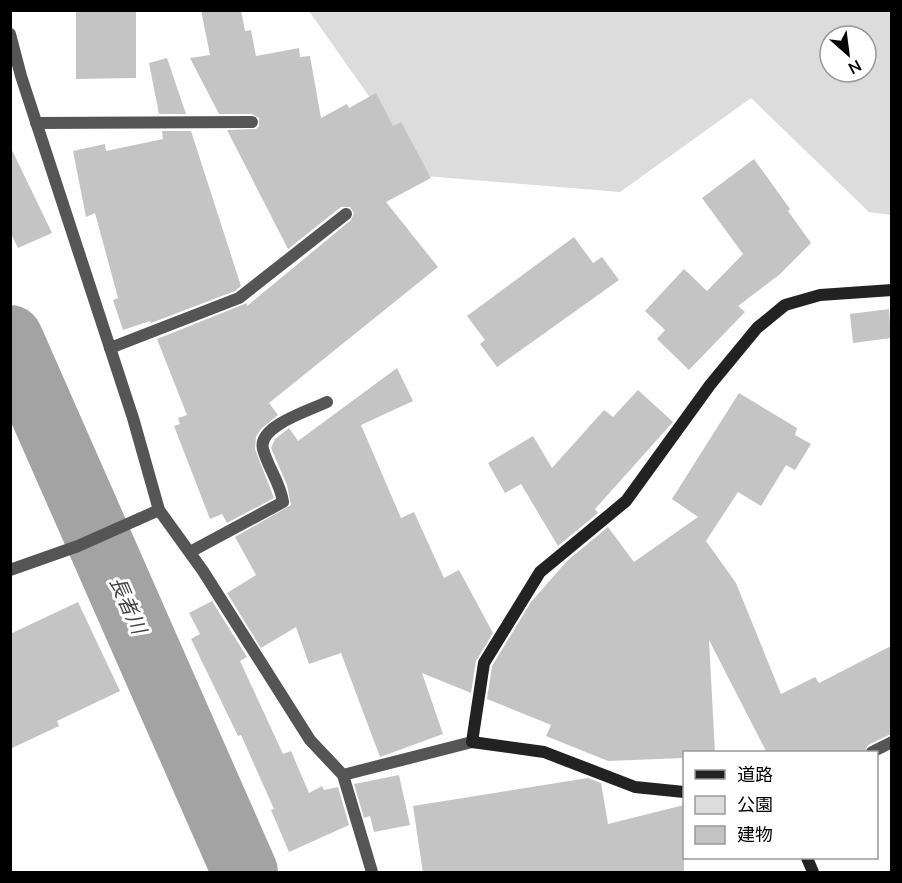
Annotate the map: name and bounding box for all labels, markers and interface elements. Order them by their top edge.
north arrow [818,24,878,84]
text: N [844,54,865,79]
water label: 長者川 [103,572,153,640]
legend [683,751,878,859]
text: 道路 [737,763,773,787]
text: 公園 [737,793,773,817]
text: 建物 [737,823,773,847]

